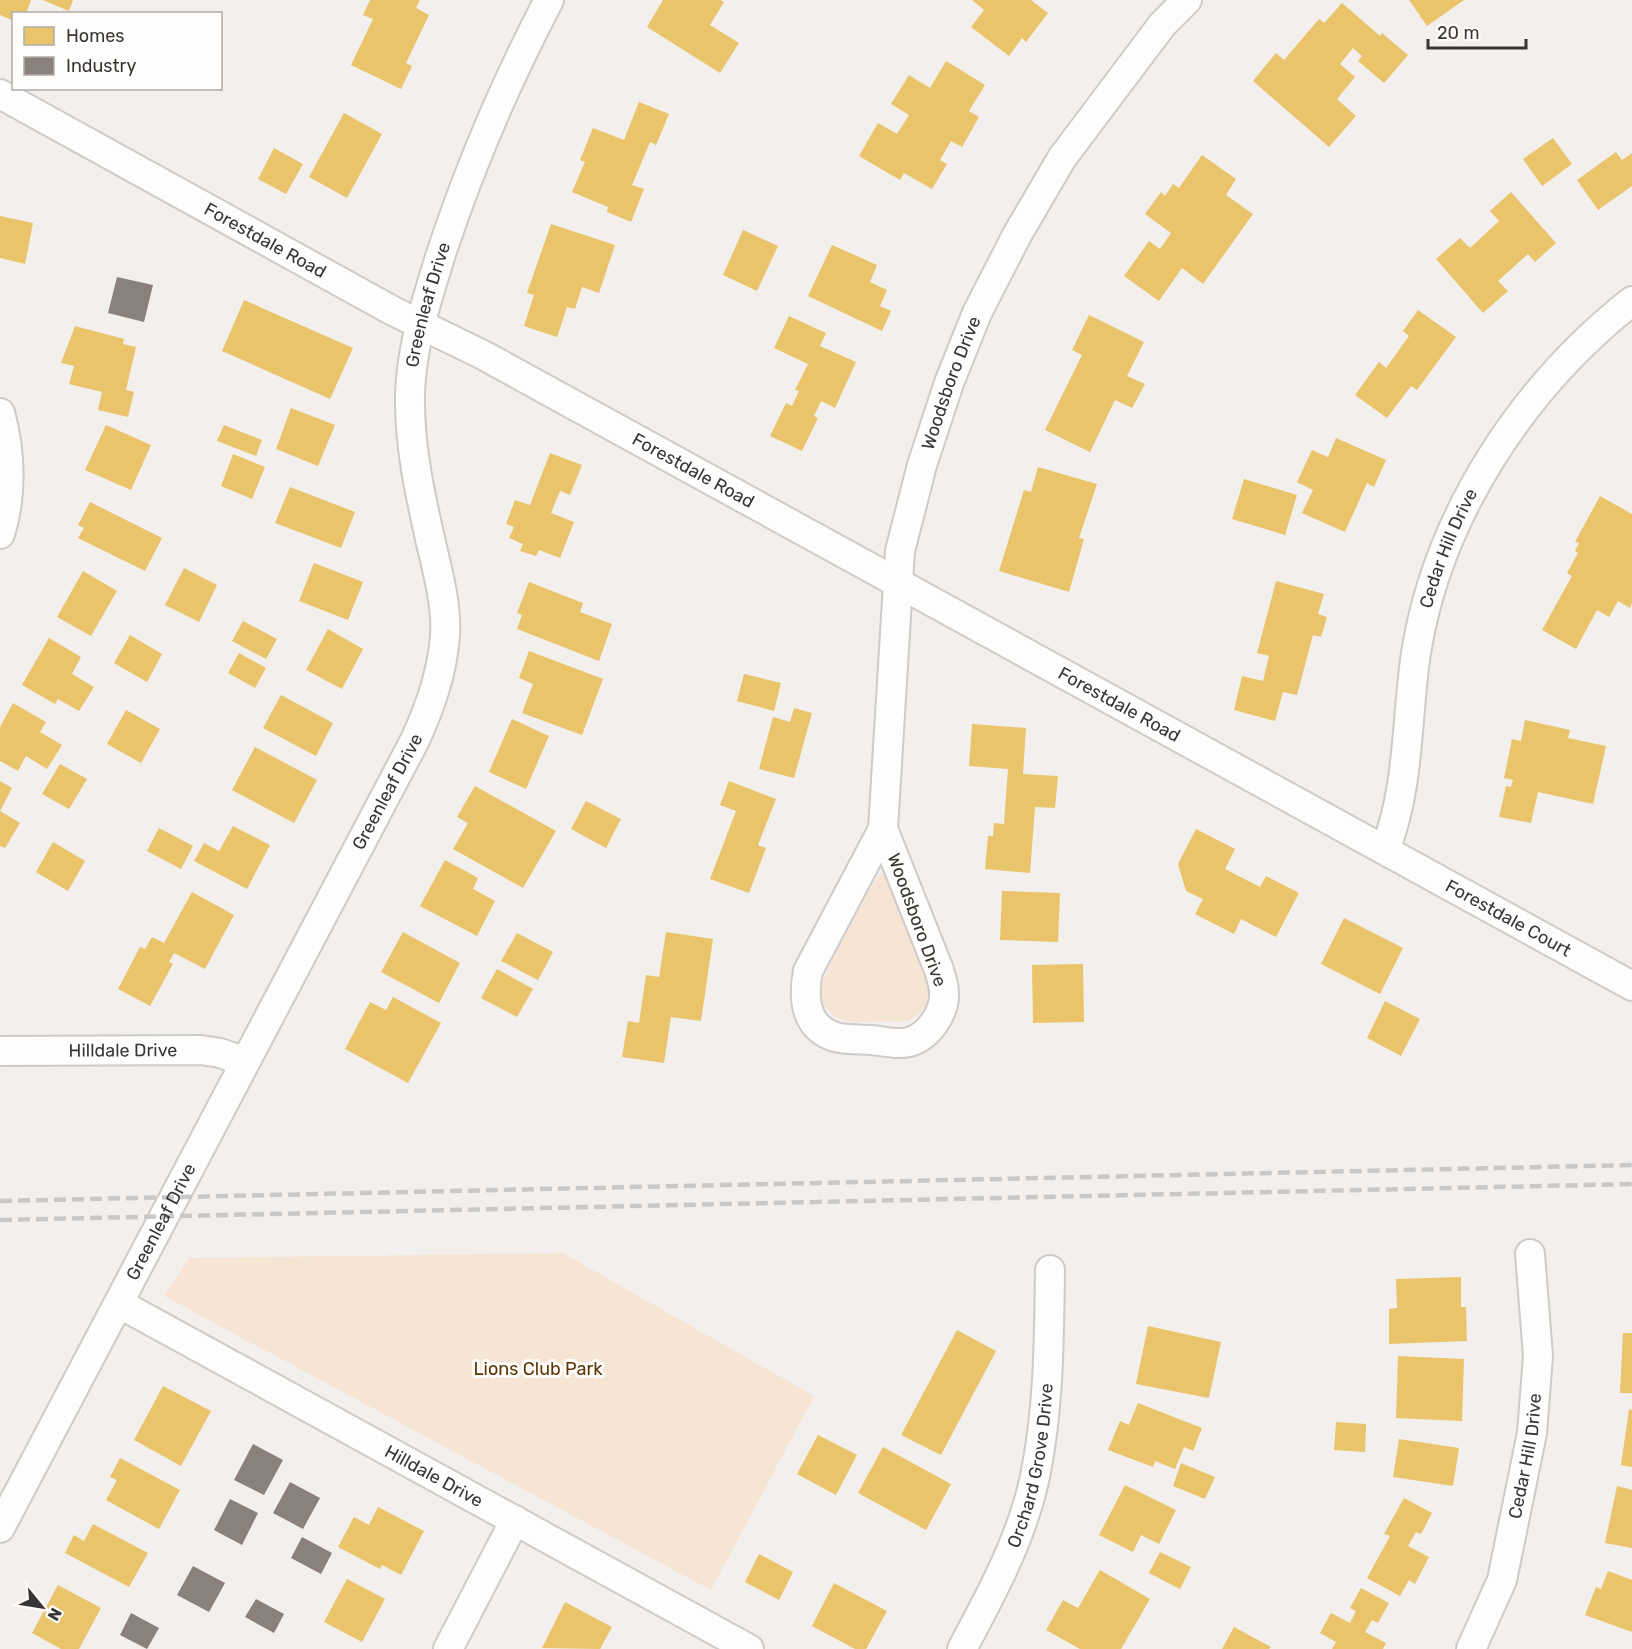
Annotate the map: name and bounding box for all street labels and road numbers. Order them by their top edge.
street label: Forestdale Road [200,198,330,283]
street label: Greenleaf Drive [401,239,455,369]
street label: Woodsboro Drive [917,313,986,452]
street label: Forestdale Road [628,428,758,513]
street label: Cedar Hill Drive [1415,485,1482,611]
street label: Forestdale Road [1054,662,1184,747]
street label: Greenleaf Drive [348,730,427,854]
street label: Woodsboro Drive [883,850,951,990]
street label: Forestdale Court [1442,875,1575,962]
street label: Hilldale Drive [69,1039,177,1062]
street label: Greenleaf Drive [122,1160,201,1284]
street label: Orchard Grove Drive [1002,1383,1058,1551]
street label: Cedar Hill Drive [1504,1392,1546,1521]
street label: Hilldale Drive [381,1440,487,1512]

